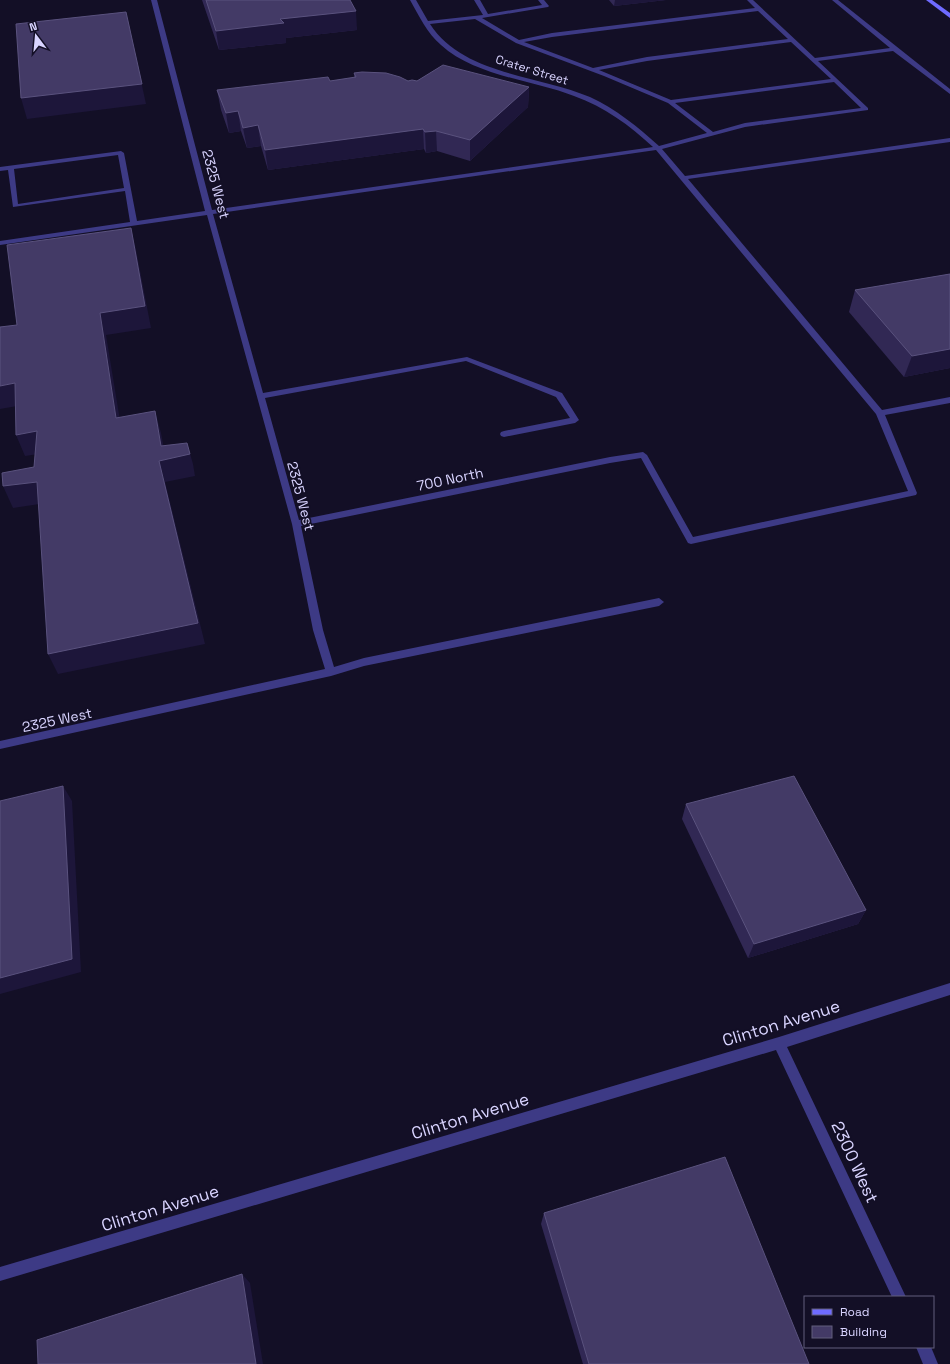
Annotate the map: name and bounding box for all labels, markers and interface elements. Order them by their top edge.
north arrow [16,16,56,56]
text: N [28,19,39,34]
street label: Crater Street [494,51,570,89]
street label: 2325 West [198,147,234,221]
street label: 2325 West [283,459,319,533]
street label: 700 North [415,463,485,495]
street label: 2325 West [20,704,94,736]
street label: Clinton Avenue [719,995,843,1051]
street label: Clinton Avenue [408,1088,532,1144]
street label: 2300 West [826,1118,884,1207]
street label: Clinton Avenue [98,1180,222,1236]
legend [804,1296,934,1348]
text: Road [840,1304,869,1320]
text: Building [840,1324,887,1340]

